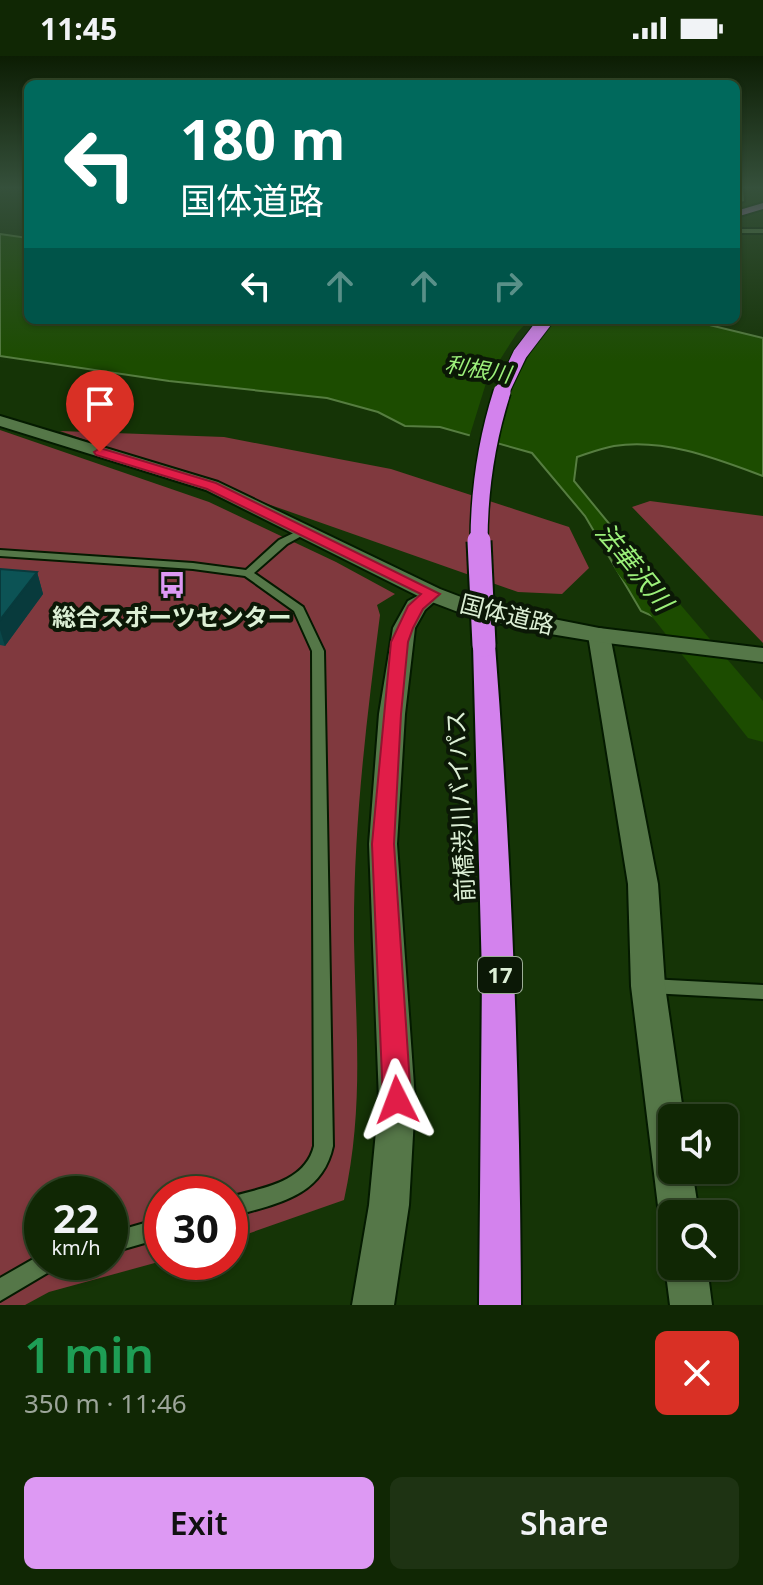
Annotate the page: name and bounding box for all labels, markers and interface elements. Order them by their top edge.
text: 11:45 [40,8,117,49]
text: 180 m [180,100,345,176]
icon: left [48,112,152,216]
text: 国体道路 [180,176,324,225]
icon: left [234,264,278,308]
icon: ahead [318,264,362,308]
icon: ahead [402,264,446,308]
icon: right [486,264,530,308]
water label: 利根川 [443,348,515,389]
pin [66,370,134,452]
icon: arrive [78,382,122,426]
water label: 法華沢川 [588,515,683,620]
bus stop icon: 総合スポーツセンター [157,570,187,600]
street label: 国体道路 [457,586,558,641]
place label: 総合スポーツセンター [52,600,292,633]
street label: 前橋渋川バイパス [438,710,481,903]
road number: 17 [478,957,522,993]
position arrow [355,1058,439,1142]
map controls [658,1104,738,1280]
button: sound [658,1104,738,1184]
speed limit sign: 30 [144,1176,248,1280]
text: 22 [53,1190,99,1245]
button: search [658,1200,738,1280]
text: km/h [51,1234,101,1261]
text: 1 min [24,1322,154,1387]
button: close [655,1331,739,1415]
text: 350 m · 11:46 [24,1385,187,1421]
button: Exit [24,1477,374,1569]
button: Share [390,1477,739,1569]

